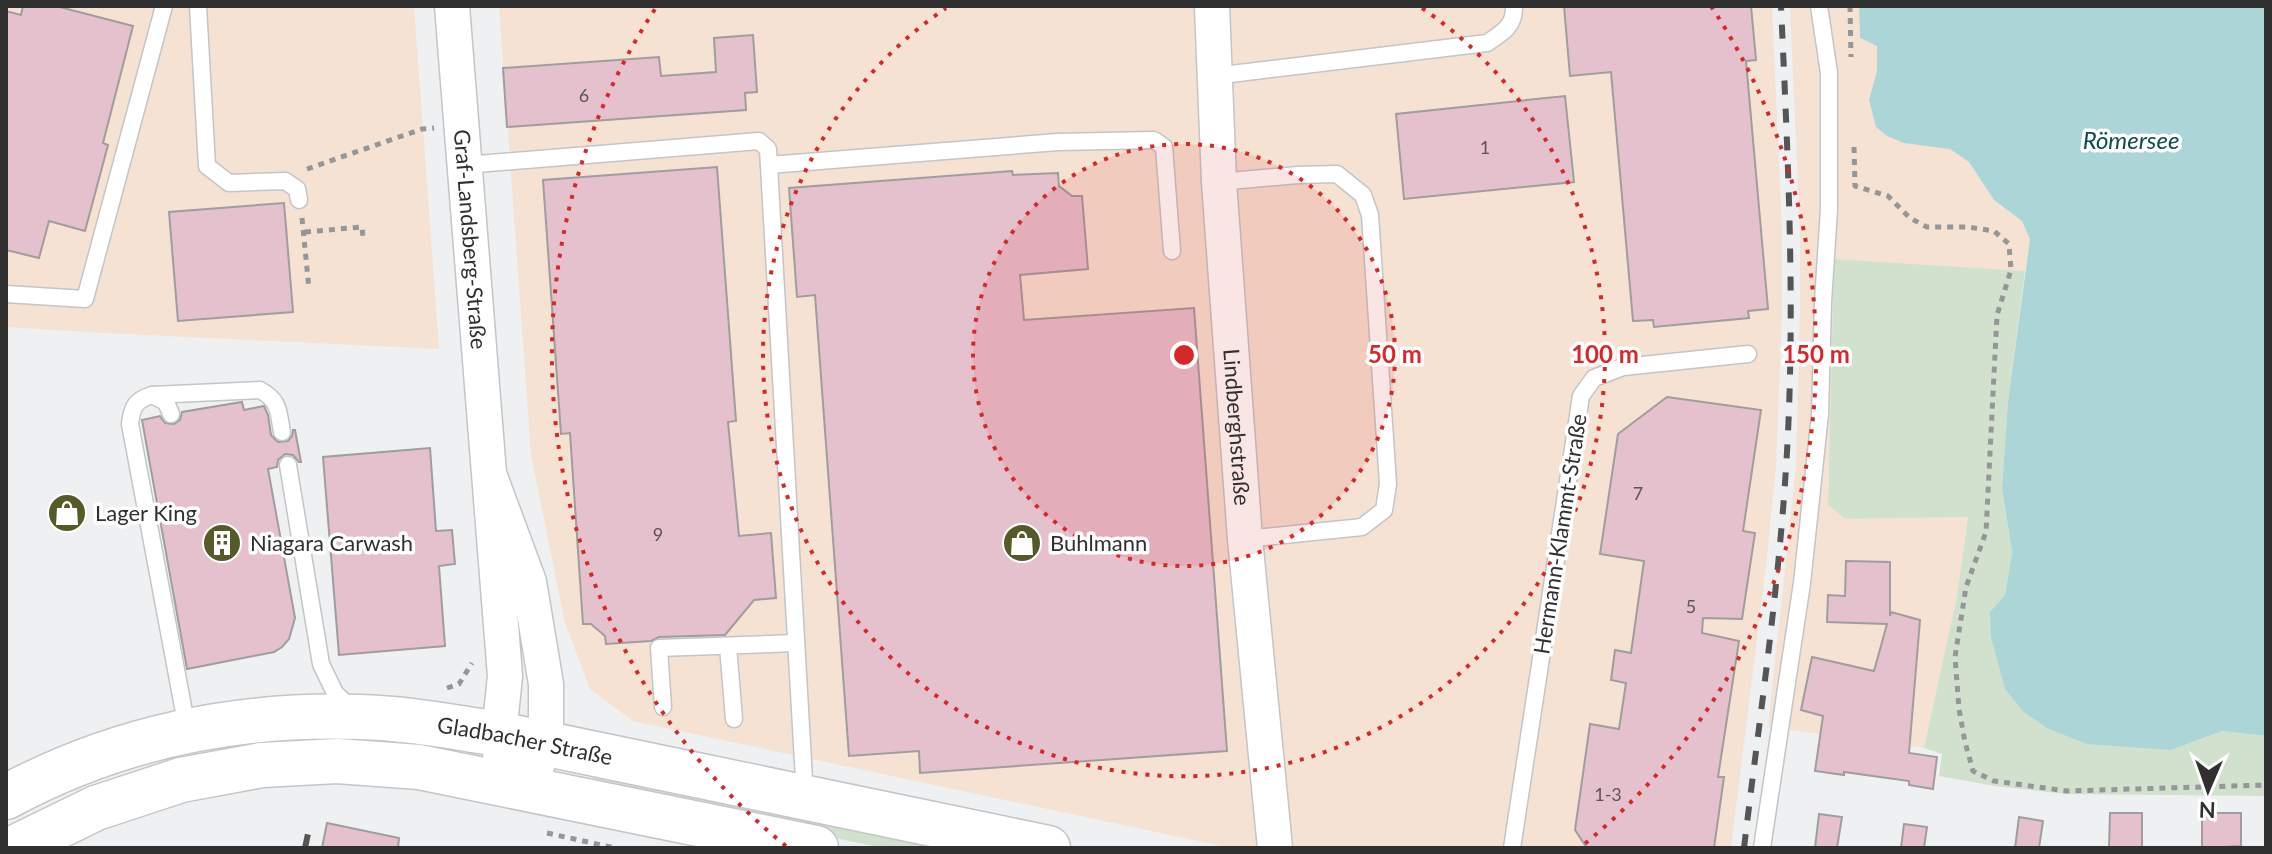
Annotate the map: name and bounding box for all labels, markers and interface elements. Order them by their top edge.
house number: 6 [579,84,589,106]
water label: Römersee [2083,125,2179,154]
street label: Graf-Landsberg-Straße [449,128,493,350]
house number: 1 [1480,136,1490,158]
text: 50 m [1368,339,1422,368]
text: 100 m [1571,339,1639,368]
text: 150 m [1782,339,1850,368]
centre of rings [1170,341,1198,369]
street label: Lindberghstraße [1218,348,1257,507]
street label: Hermann-Klammt-Straße [1527,412,1592,656]
house number: 7 [1633,482,1643,504]
shop icon: Lager King [46,492,88,534]
place label: Lager King [95,499,197,526]
building icon: Niagara Carwash [201,522,243,564]
shop icon: Buhlmann [1001,522,1043,564]
house number: 9 [653,523,663,545]
place label: Niagara Carwash [250,529,413,556]
place label: Buhlmann [1050,529,1147,556]
house number: 5 [1686,595,1696,617]
street label: Gladbacher Straße [436,711,615,770]
north arrow [2168,750,2248,830]
house number: 1-3 [1594,783,1622,805]
text: N [2198,797,2216,824]

